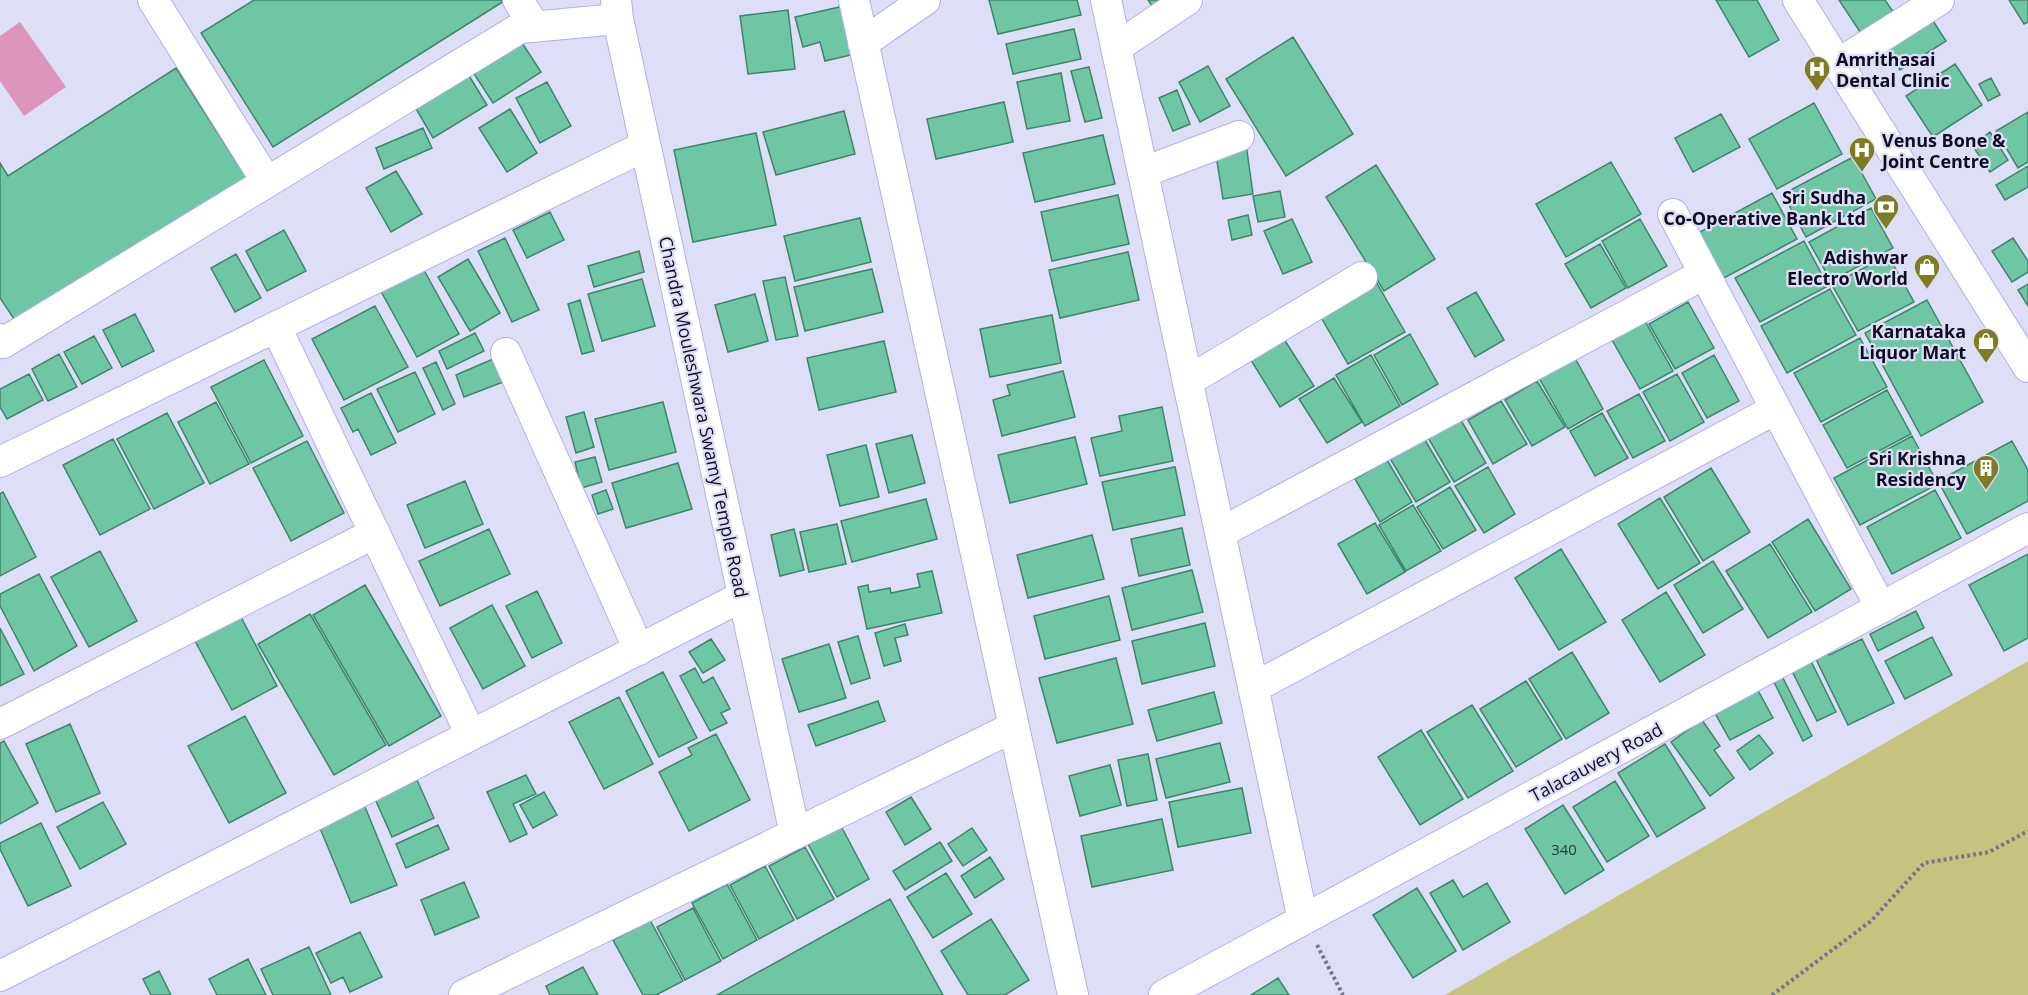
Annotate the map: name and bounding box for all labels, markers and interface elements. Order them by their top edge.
place label: Amrithasai Dental Clinic [1836,47,1950,92]
hospital icon: Amrithasai Dental Clinic [1802,54,1832,92]
place label: Venus Bone & Joint Centre [1880,128,2006,173]
hospital icon: Venus Bone & Joint Centre [1847,135,1877,173]
place label: Sri Sudha Co-Operative Bank Ltd [1663,185,1866,230]
bank icon: Sri Sudha Co-Operative Bank Ltd [1871,192,1901,230]
street label: Chandra Mouleshwara Swamy Temple Road [654,234,754,600]
place label: Adishwar Electro World [1787,245,1908,290]
shop icon: Adishwar Electro World [1912,252,1942,290]
place label: Karnataka Liquor Mart [1859,319,1966,364]
shop icon: Karnataka Liquor Mart [1971,326,2001,364]
place label: Sri Krishna Residency [1869,446,1967,491]
building icon: Sri Krishna Residency [1971,453,2001,491]
street label: Talacauvery Road [1525,717,1667,807]
house number: 340 [1551,839,1577,859]

